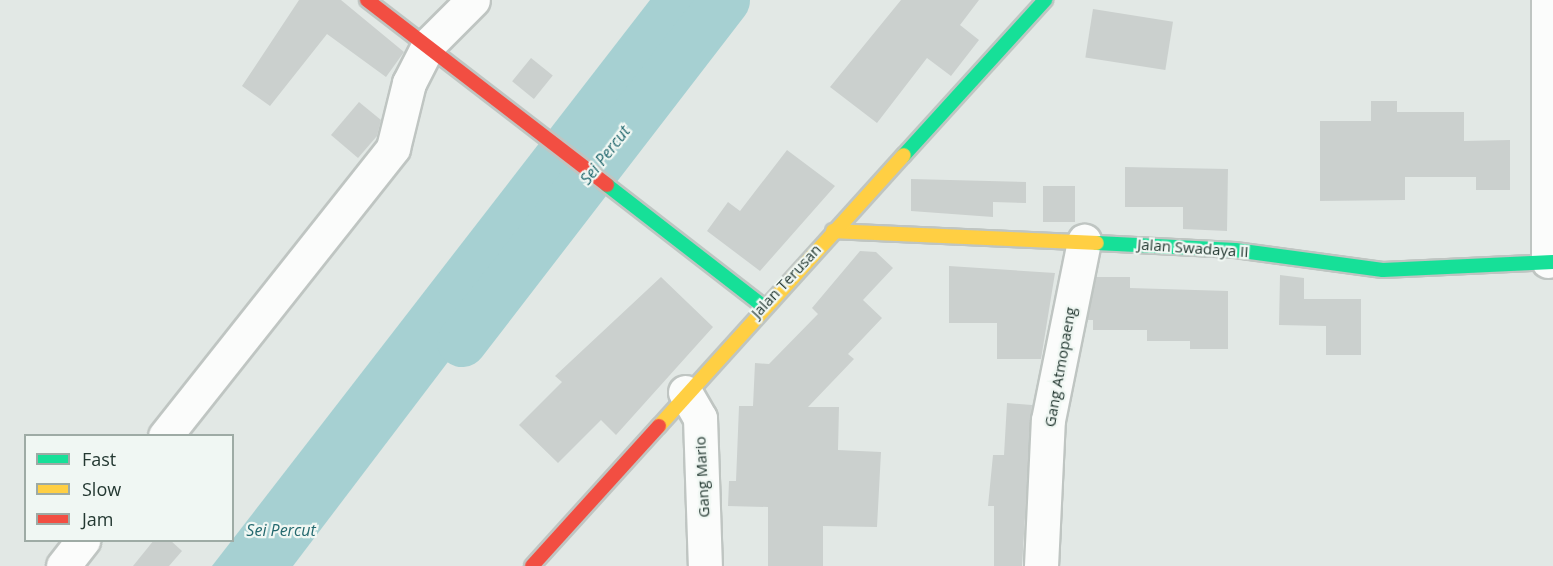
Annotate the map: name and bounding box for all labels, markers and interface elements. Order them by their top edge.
water label: Sei Percut [576,122,634,188]
street label: Jalan Swadaya II [1137,235,1249,261]
street label: Jalan Terusan [747,240,825,322]
street label: Gang Atmopaeng [1041,306,1079,428]
legend [24,434,234,542]
street label: Gang Mario [691,436,713,518]
text: Fast [82,447,116,471]
text: Slow [82,477,121,501]
text: Jam [82,507,114,531]
water label: Sei Percut [246,520,316,540]

